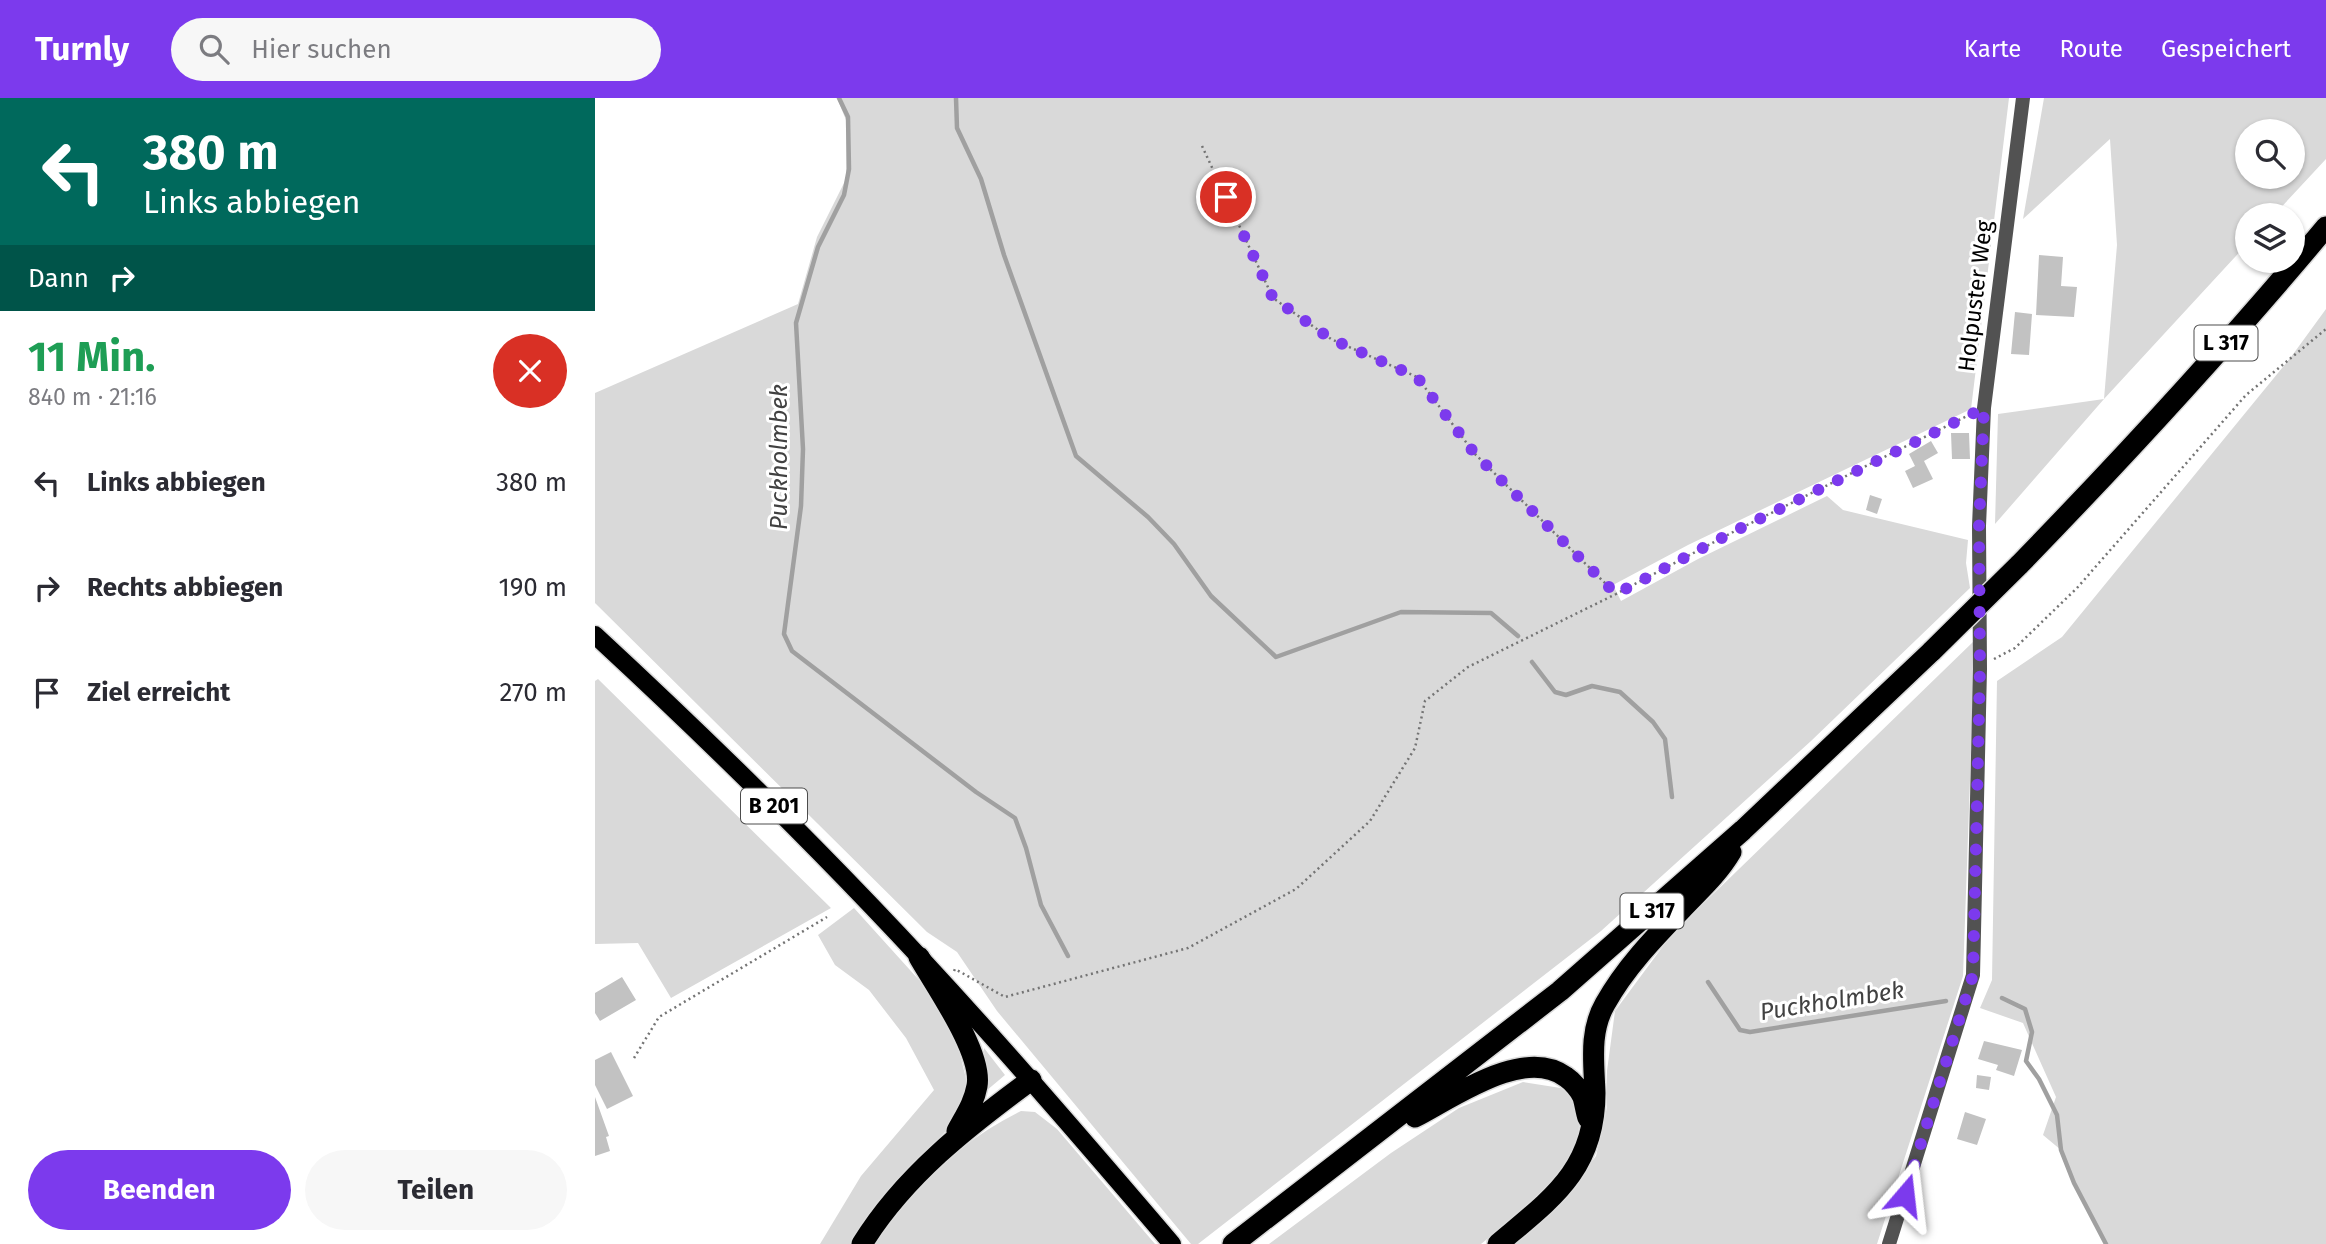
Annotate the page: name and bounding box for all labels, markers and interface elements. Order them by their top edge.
search box [171,18,661,81]
text: Turnly [35,29,129,69]
icon: search [195,30,233,68]
text: Hier suchen [251,34,392,65]
text: Karte [1964,35,2021,63]
text: Route [2059,35,2123,63]
text: Gespeichert [2161,35,2291,63]
map controls [2235,119,2305,273]
button: search [2235,119,2305,189]
text: 380 m [143,123,279,182]
icon: left [28,126,119,217]
pin [1196,167,1256,227]
icon: arrive [1207,178,1245,216]
text: Links abbiegen [143,183,361,221]
button: layers [2235,203,2305,273]
street label: Holpuster Weg [1952,219,1998,373]
icon: right [103,259,141,297]
text: Dann [28,263,89,294]
road number: L 317 [2195,326,2257,360]
text: 11 Min. [28,332,155,382]
button: close [493,334,567,408]
text: 840 m · 21:16 [28,383,157,411]
water label: Puckholmbek [765,384,793,530]
icon: left [28,464,66,502]
text: Links abbiegen [87,467,266,498]
text: 380 m [496,467,567,498]
icon: right [28,569,66,607]
text: Rechts abbiegen [87,572,283,603]
text: 190 m [498,572,567,603]
icon: arrive [28,674,66,712]
text: Ziel erreicht [87,677,230,708]
text: 270 m [499,677,567,708]
road number: B 201 [741,788,807,824]
road number: L 317 [1621,894,1683,928]
water label: Puckholmbek [1758,976,1906,1026]
button: Beenden [28,1150,291,1230]
button: Teilen [305,1150,567,1230]
position arrow [1868,1158,1942,1232]

